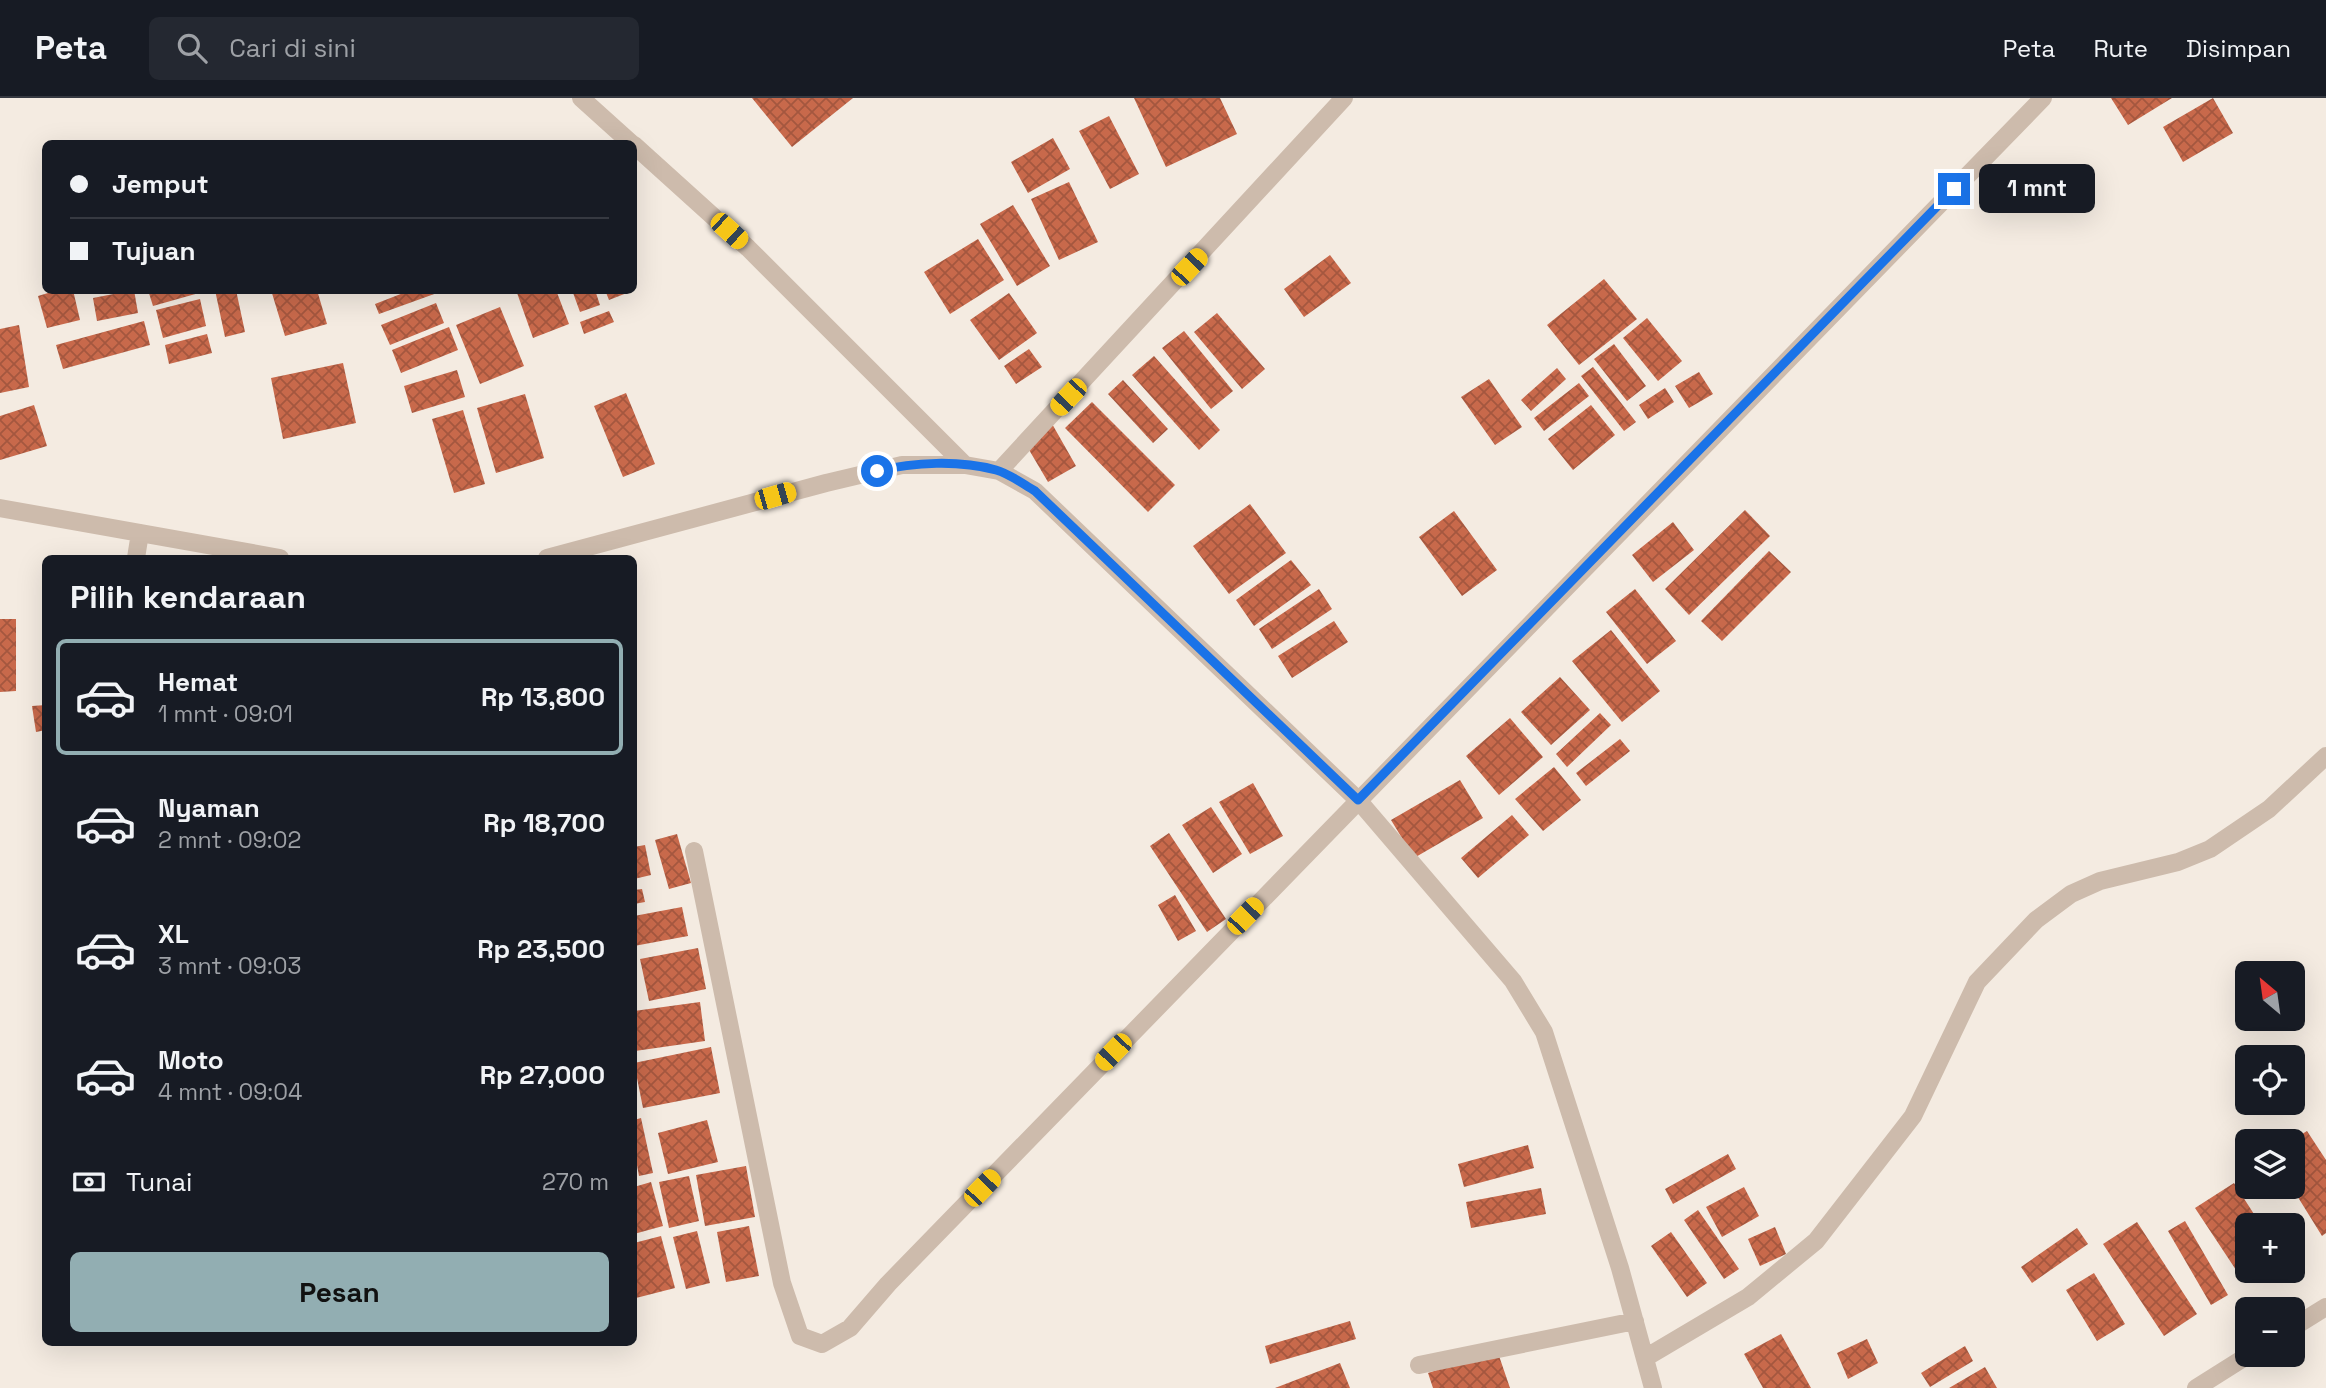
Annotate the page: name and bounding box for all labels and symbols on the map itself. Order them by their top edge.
callout: 1 mnt [1979,164,2094,214]
route end [1938,173,1970,205]
car [707,209,752,253]
car [1167,244,1212,290]
car [1046,374,1091,420]
route start [861,455,893,487]
car [752,480,799,512]
car [1223,894,1268,938]
north arrow [2235,961,2305,1031]
car [1091,1030,1136,1074]
car [960,1166,1005,1210]

